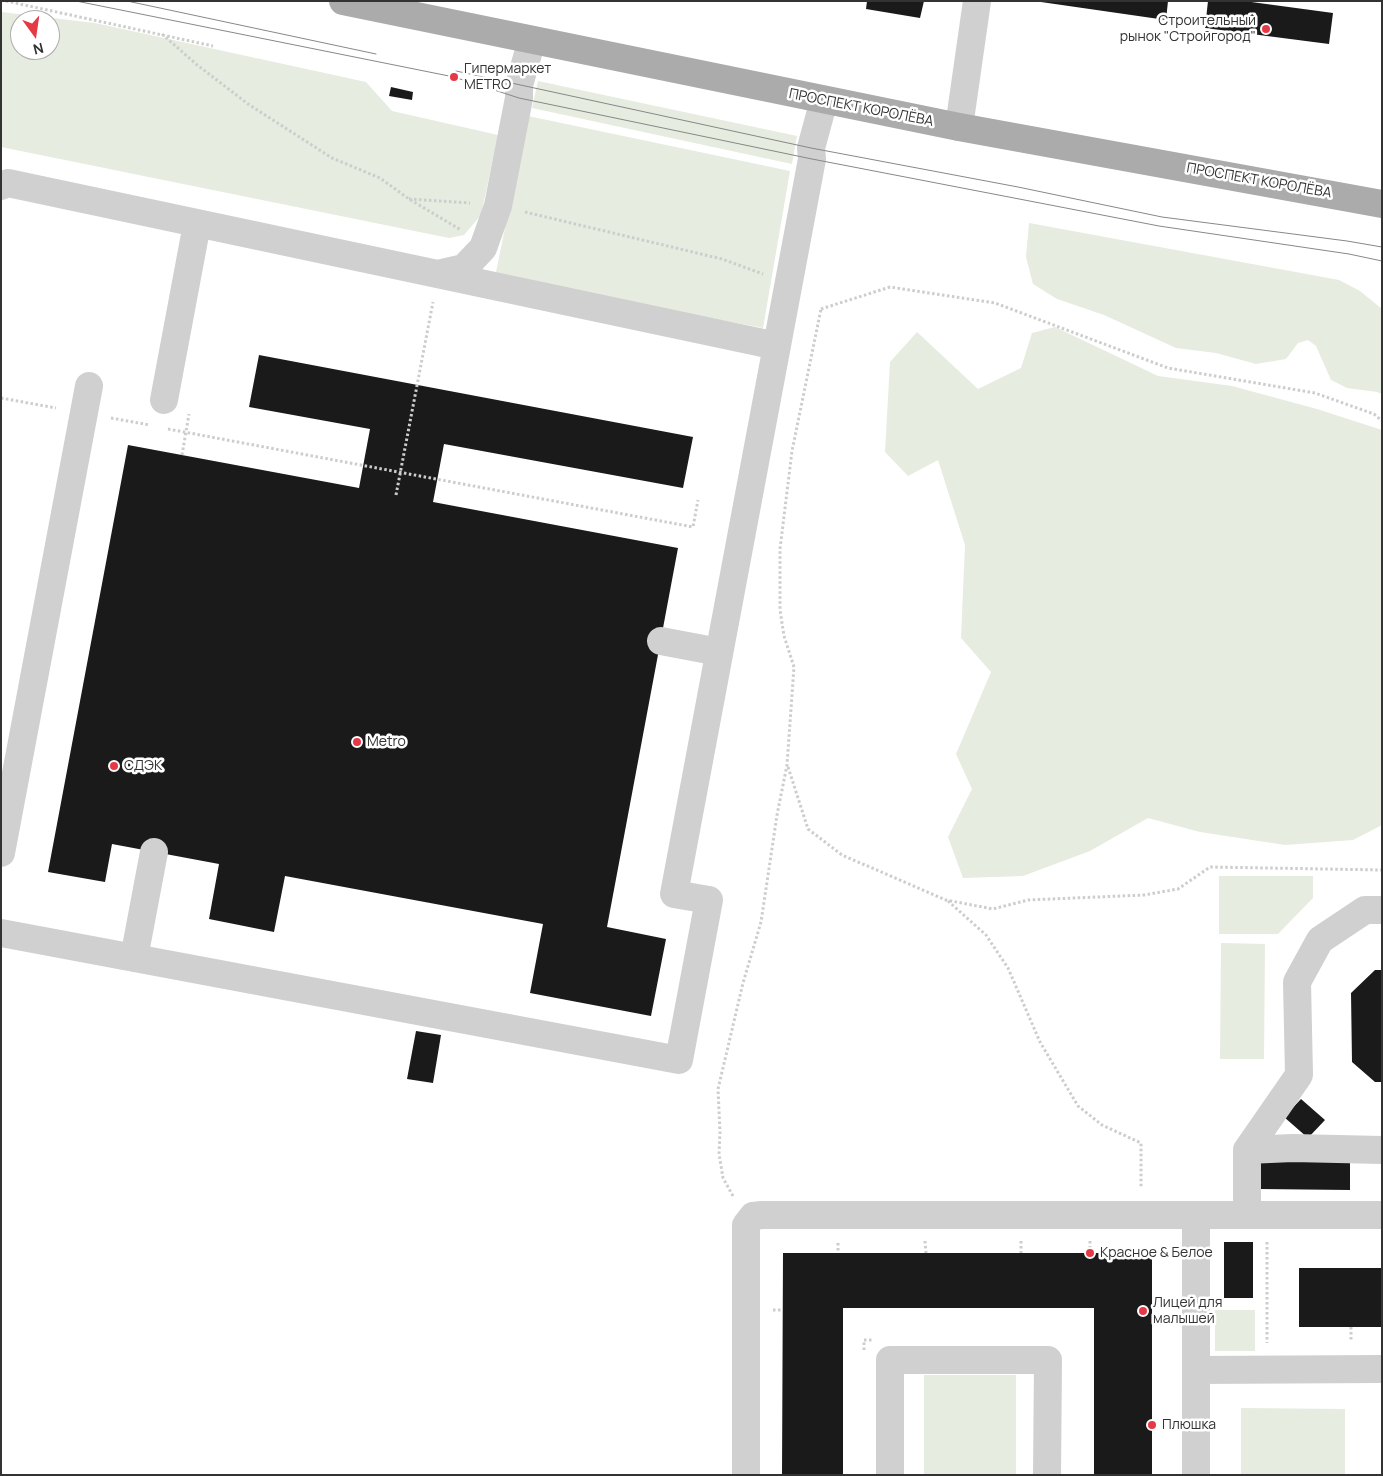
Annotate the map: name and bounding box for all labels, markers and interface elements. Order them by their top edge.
north arrow [10,10,60,60]
place label: Строительный рынок "Стройгород" [1120,13,1256,46]
marker: Строительный рынок "Стройгород" [1260,23,1272,35]
text: N [31,39,46,60]
place label: Гипермаркет METRO [464,61,551,94]
marker: Гипермаркет METRO [448,71,460,83]
street label: ПРОСПЕКТ КОРОЛЁВА [787,86,935,130]
street label: ПРОСПЕКТ КОРОЛЁВА [1185,160,1333,202]
place label: Metro [367,734,406,750]
marker: Metro [351,736,363,748]
place label: СДЭК [124,758,162,774]
marker: СДЭК [108,760,120,772]
place label: Красное & Белое [1100,1245,1213,1261]
marker: Красное & Белое [1084,1247,1096,1259]
place label: Лицей для малышей [1153,1295,1223,1328]
marker: Лицей для малышей [1137,1305,1149,1317]
place label: Плюшка [1162,1417,1216,1433]
marker: Плюшка [1146,1419,1158,1431]

